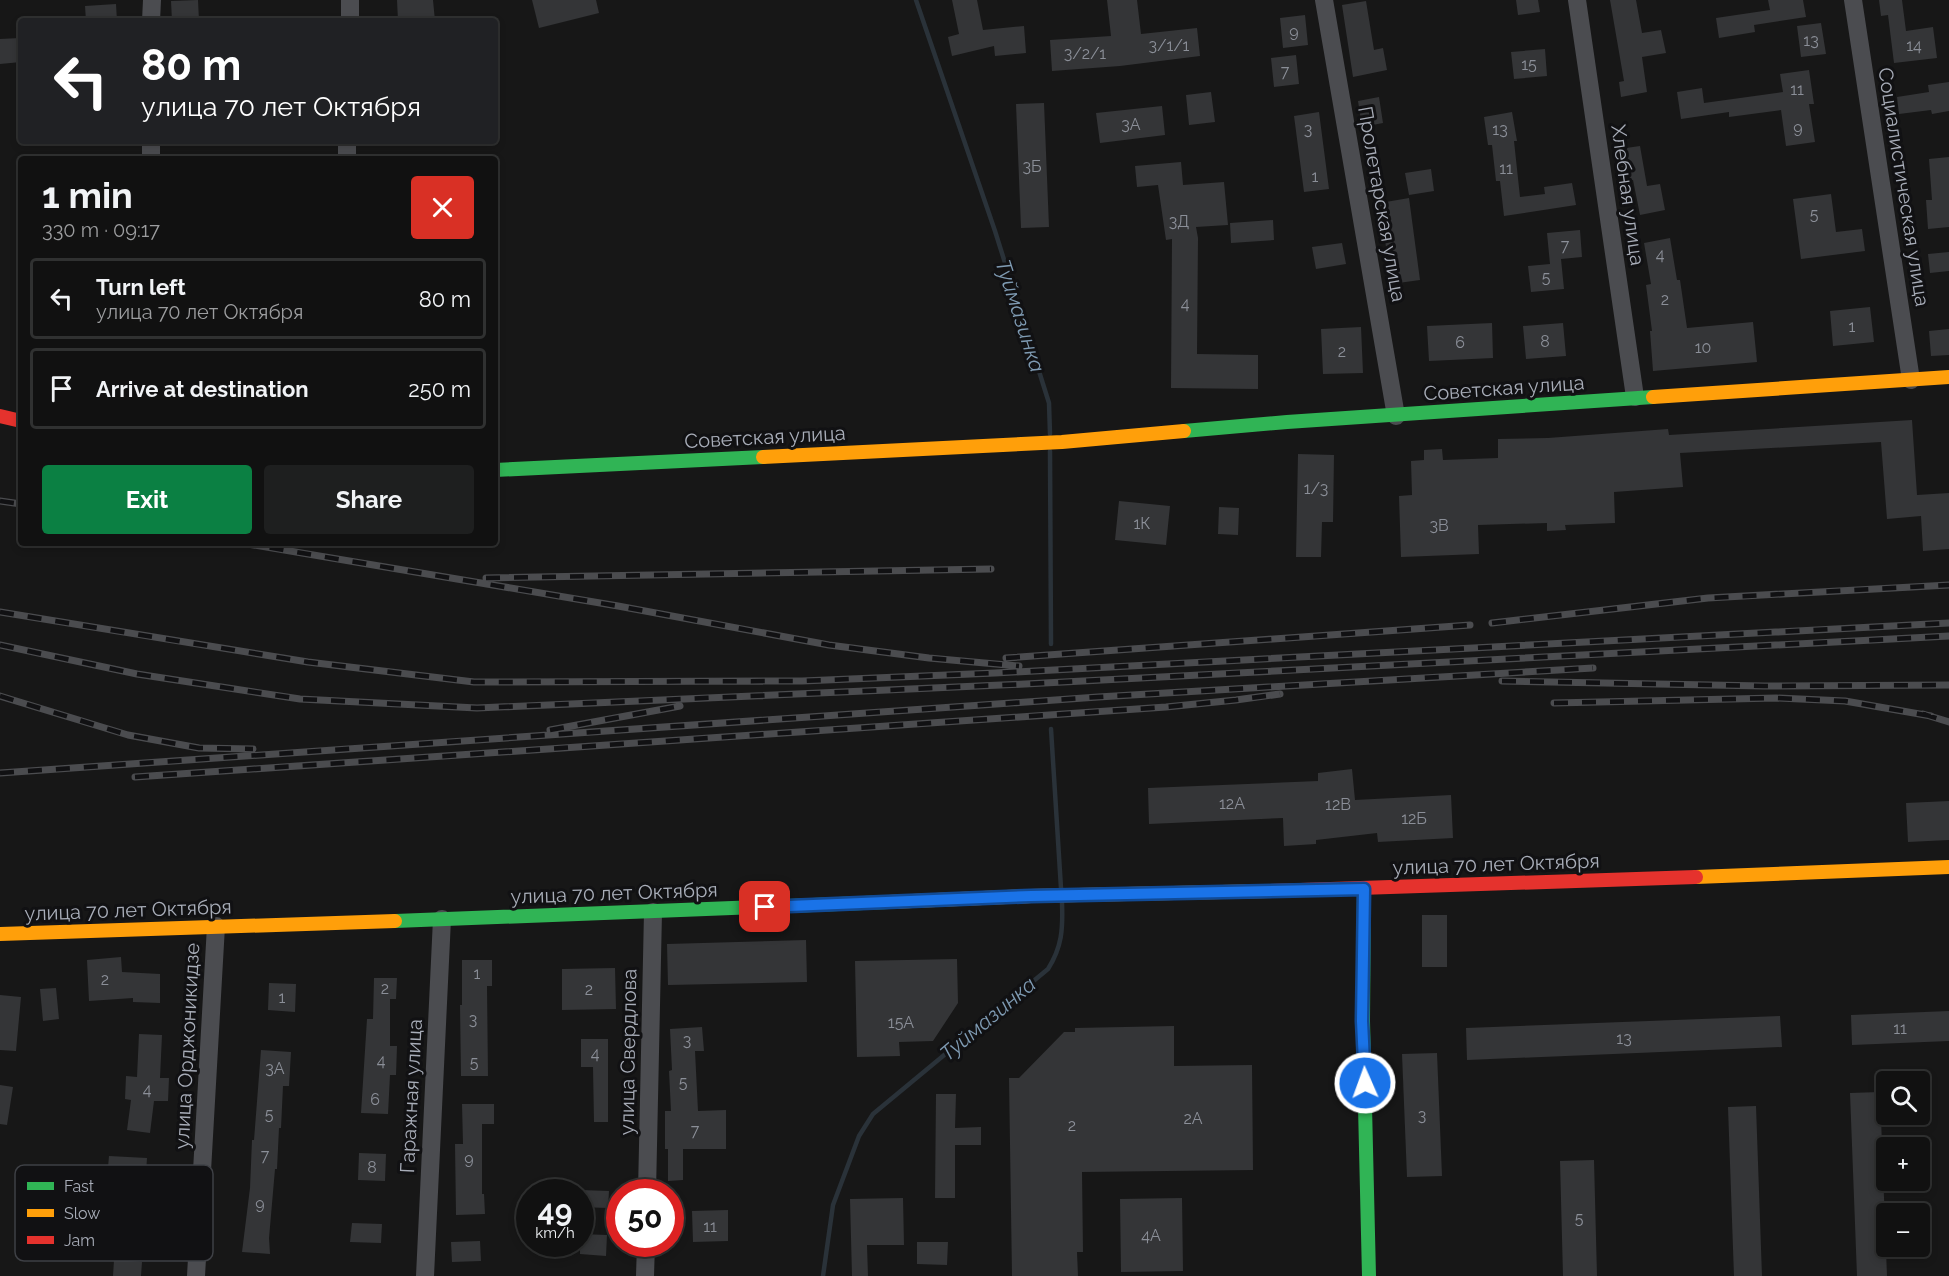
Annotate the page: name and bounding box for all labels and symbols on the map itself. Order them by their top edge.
house number: 9 [1289,22,1299,41]
house number: 13 [1803,31,1819,50]
house number: 3/1/1 [1149,36,1190,55]
house number: 14 [1906,36,1922,55]
house number: 3/2/1 [1064,44,1106,63]
house number: 15 [1521,55,1537,74]
house number: 7 [1281,62,1290,81]
street label: Социалистическая улица [1873,66,1935,308]
house number: 11 [1790,80,1804,99]
street label: Пролетарская улица [1353,104,1411,304]
house number: 3А [1121,115,1141,134]
house number: 9 [1793,118,1803,137]
house number: 3 [1304,120,1312,139]
house number: 13 [1492,120,1508,139]
street label: Хлебная улица [1606,123,1650,267]
house number: 3Б [1023,157,1041,176]
house number: 11 [1499,159,1513,178]
house number: 1 [1312,167,1319,186]
house number: 5 [1810,205,1819,224]
house number: 3Д [1169,212,1189,231]
house number: 7 [1561,236,1570,255]
house number: 4 [1656,245,1665,264]
water label: Туймазинка [991,256,1050,375]
house number: 5 [1542,268,1551,287]
house number: 2 [1661,290,1669,309]
house number: 4 [1181,294,1190,313]
house number: 1 [1849,317,1856,336]
house number: 8 [1540,332,1550,351]
house number: 6 [1455,333,1465,352]
house number: 10 [1695,338,1711,357]
house number: 2 [1338,342,1346,361]
street label: Советская улица [1423,370,1585,406]
street label: Советская улица [684,421,846,453]
house number: 1/3 [1304,479,1328,498]
house number: 1К [1134,514,1151,533]
house number: 3В [1429,516,1449,535]
house number: 12А [1219,794,1245,813]
house number: 12В [1325,795,1351,814]
house number: 12Б [1401,809,1427,828]
street label: улица 70 лет Октября [1392,848,1600,880]
street label: улица 70 лет Октября [510,877,718,909]
pin [739,881,790,932]
street label: улица 70 лет Октября [24,894,232,926]
street label: улица Орджоникидзе [170,942,204,1150]
house number: 1 [474,964,481,983]
street label: улица Свердлова [615,968,641,1136]
house number: 2 [101,970,109,989]
water label: Туймазинка [935,971,1041,1066]
house number: 2 [381,979,389,998]
house number: 2 [585,980,593,999]
house number: 1 [279,988,286,1007]
house number: 3 [469,1010,477,1029]
house number: 15А [888,1013,914,1032]
street label: Гаражная улица [395,1018,427,1174]
house number: 11 [1893,1019,1907,1038]
house number: 13 [1616,1029,1632,1048]
house number: 3 [683,1031,691,1050]
house number: 4 [591,1044,600,1063]
house number: 4 [377,1051,386,1070]
position arrow [1333,1051,1397,1115]
house number: 5 [470,1053,479,1072]
house number: 3А [265,1059,285,1078]
house number: 5 [679,1073,688,1092]
house number: 4 [143,1080,152,1099]
house number: 6 [370,1090,380,1109]
house number: 5 [265,1105,274,1124]
house number: 3 [1418,1106,1426,1125]
house number: 2А [1183,1109,1203,1128]
house number: 2 [1068,1116,1076,1135]
house number: 7 [691,1121,700,1140]
house number: 7 [261,1146,270,1165]
house number: 9 [464,1149,474,1168]
house number: 8 [367,1158,377,1177]
legend [15,1165,213,1261]
text: Fast [64,1177,95,1196]
speed limit sign: 50 [606,1179,684,1257]
house number: 9 [255,1194,265,1213]
text: Slow [64,1204,100,1223]
house number: 5 [1575,1209,1584,1228]
house number: 11 [703,1217,717,1236]
house number: 4А [1141,1226,1161,1245]
text: Jam [64,1231,95,1250]

